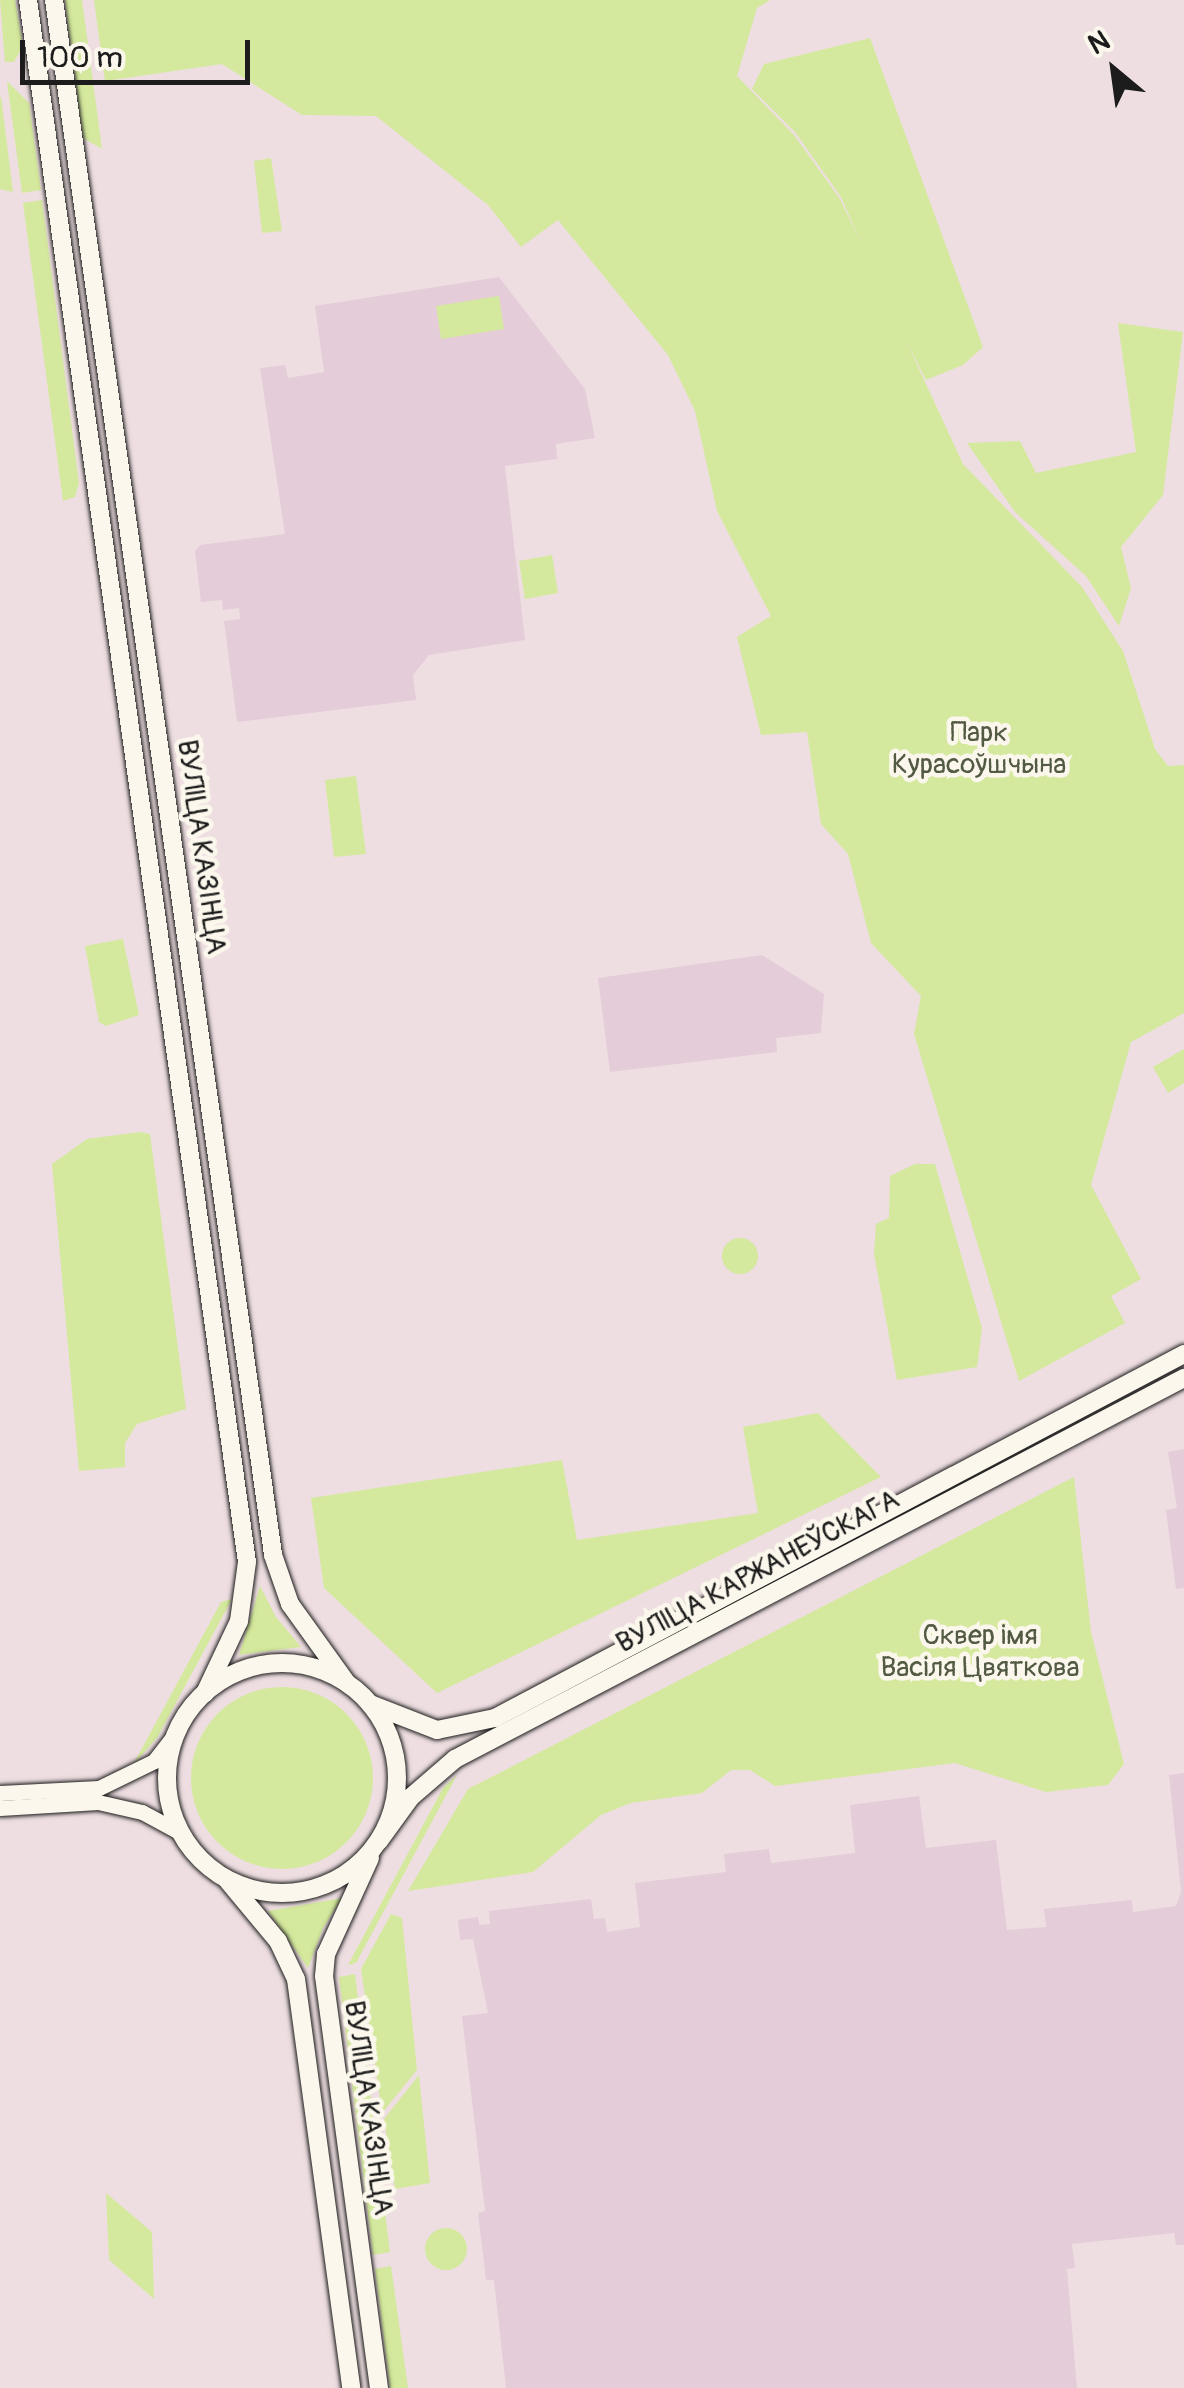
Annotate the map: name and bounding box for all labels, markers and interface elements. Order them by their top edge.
scale bar [25,20,255,82]
north arrow [1064,20,1164,120]
text: N [1082,23,1116,63]
text: 100 m [37,39,123,76]
park label: Парк Курасоўшчына [892,716,1066,782]
street label: ВУЛІЦА КАЗІНЦА [169,738,233,956]
street label: ВУЛІЦА КАРЖАНЕЎСКАГА [611,1483,905,1661]
park label: Сквер імя Васіля Цвяткова [880,1619,1080,1685]
street label: ВУЛІЦА КАЗІНЦА [336,1999,400,2217]

